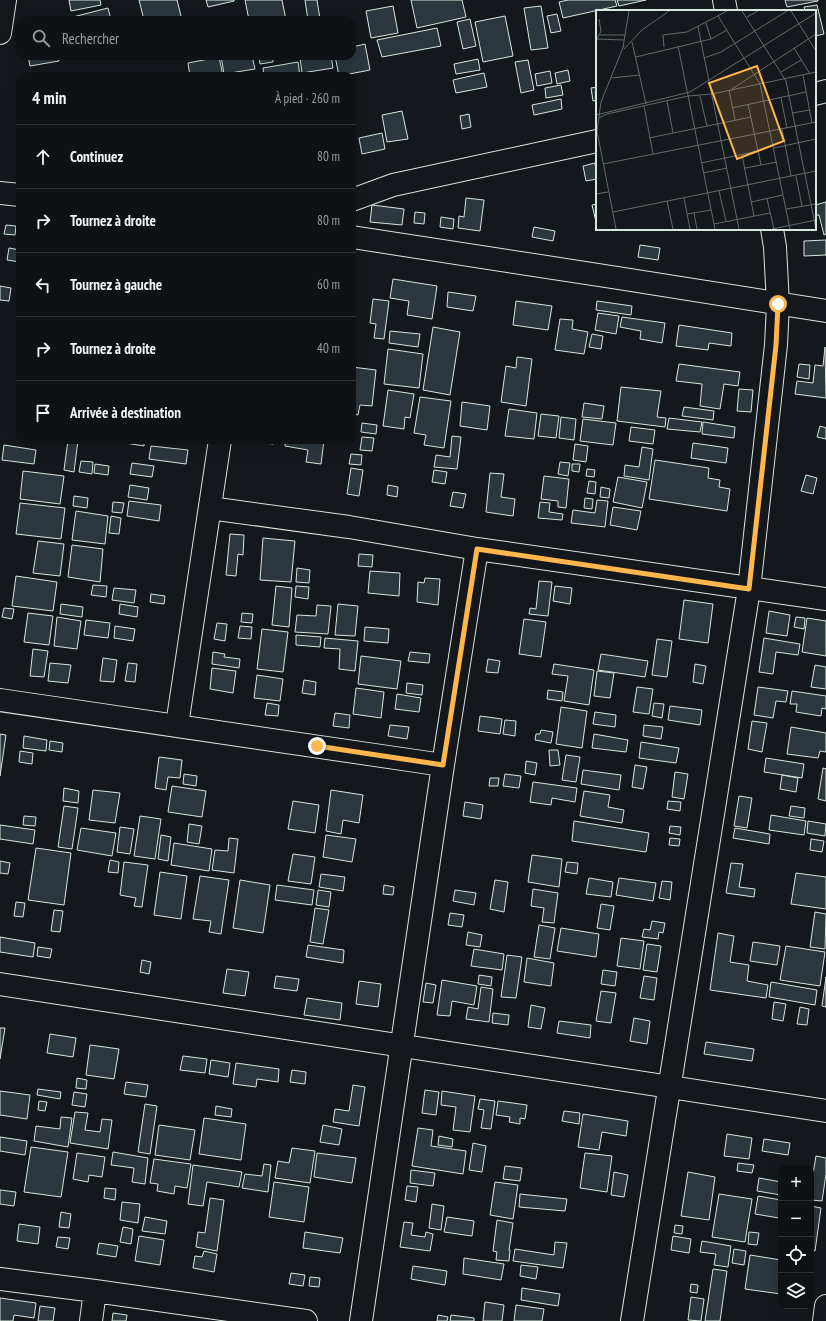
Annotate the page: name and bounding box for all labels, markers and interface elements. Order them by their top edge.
inset map [596,10,816,230]
search box [16,16,356,60]
icon: search [30,27,52,49]
text: Rechercher [62,29,119,48]
text: 4 min [32,87,66,109]
text: À pied · 260 m [275,90,340,107]
icon: ahead [32,146,54,168]
text: Continuez [70,147,123,166]
text: 80 m [317,148,340,165]
icon: right [32,210,54,232]
text: Tournez à droite [70,211,156,230]
text: 80 m [317,212,340,229]
icon: left [32,274,54,296]
text: Tournez à gauche [70,275,162,294]
text: 60 m [317,276,340,293]
route start [769,295,787,313]
icon: right [32,338,54,360]
text: Tournez à droite [70,339,156,358]
text: 40 m [317,340,340,357]
icon: arrive [32,402,54,424]
text: Arrivée à destination [70,403,181,422]
route end [308,737,326,755]
map controls [778,1165,814,1309]
button: + [778,1165,814,1201]
button: − [778,1201,814,1237]
button: locate [778,1237,814,1273]
button: layers [778,1273,814,1309]

